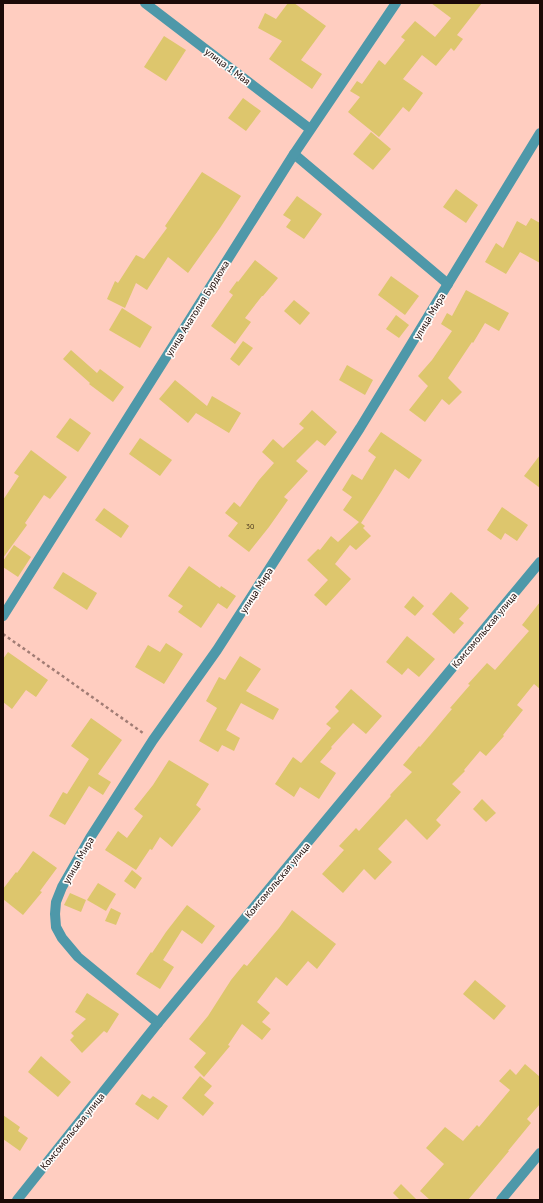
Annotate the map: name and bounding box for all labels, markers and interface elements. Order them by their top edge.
street label: улица 1 Мая [202,45,253,88]
street label: улица Анатолия Бурдюжа [163,258,232,359]
street label: улица Мира [410,291,448,342]
house number: 30 [246,521,255,531]
street label: улица Мира [237,565,276,616]
street label: Комсомольская улица [449,590,520,671]
street label: улица Мира [60,835,97,886]
street label: Комсомольская улица [242,840,313,921]
street label: Комсомольская улица [37,1090,107,1172]

